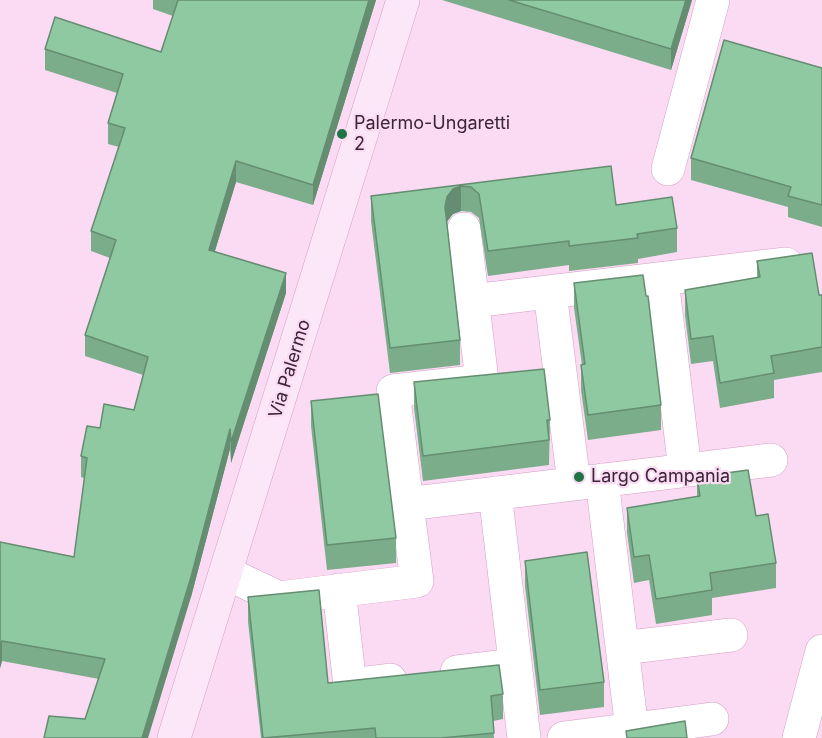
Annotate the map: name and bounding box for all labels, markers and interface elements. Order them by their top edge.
place label: Palermo-Ungaretti 2 [354,113,510,156]
marker: Palermo-Ungaretti 2 [335,127,349,141]
street label: Via Palermo [265,317,315,421]
place label: Largo Campania [591,466,730,488]
marker: Largo Campania [572,470,586,484]

